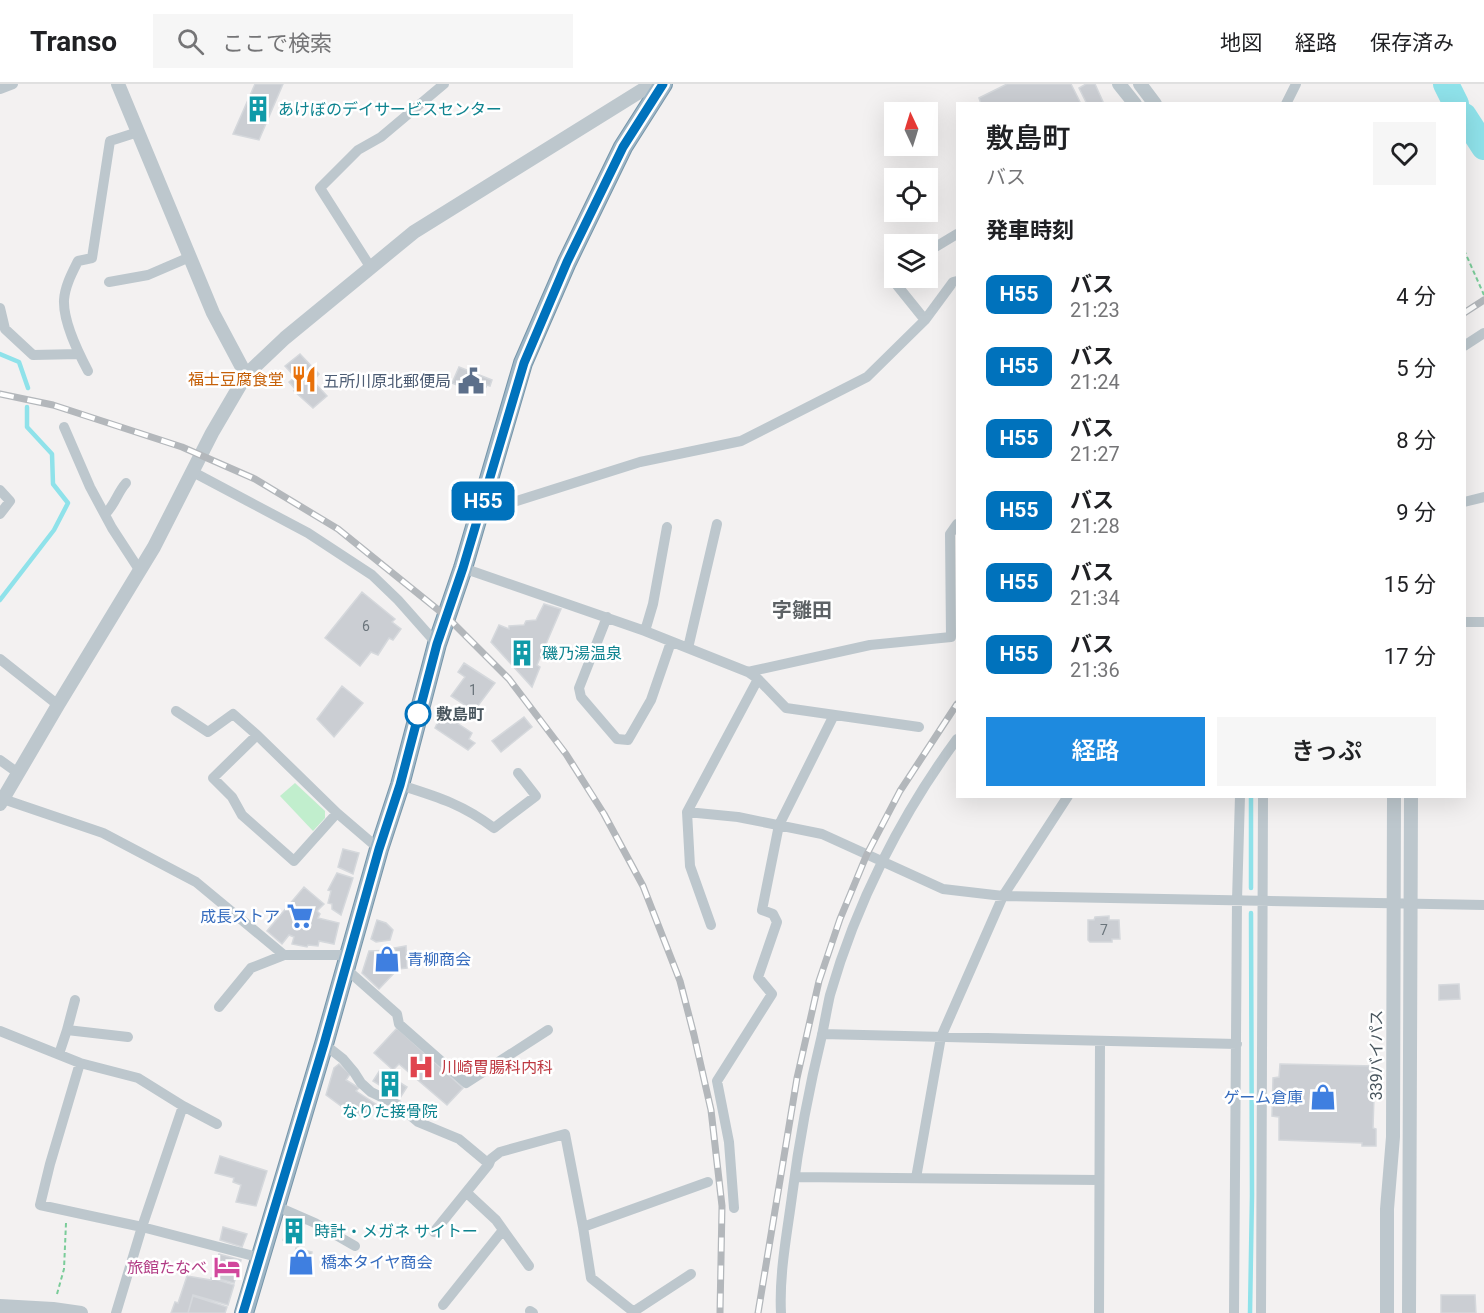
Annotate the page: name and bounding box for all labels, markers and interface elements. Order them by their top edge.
search box [153,14,573,68]
text: Transo [30,25,117,58]
icon: search [174,25,207,58]
text: ここで検索 [222,31,332,56]
text: 地図 [1220,31,1262,55]
text: 経路 [1295,31,1337,55]
text: 保存済み [1370,31,1454,55]
building icon: あけぼのデイサービスセンター [243,94,273,124]
place label: あけぼのデイサービスセンター [278,100,502,119]
north arrow [884,102,938,156]
map controls [884,102,938,288]
text: 敷島町 [986,122,1070,155]
button: heart [1373,122,1436,185]
text: バス [986,165,1026,189]
button: locate [884,168,938,222]
text: 発車時刻 [986,218,1074,243]
button: layers [884,234,938,288]
text: バス [1070,272,1114,297]
text: H55 [1000,282,1038,306]
text: 4 分 [1396,284,1436,309]
text: 21:23 [1070,298,1120,322]
text: バス [1070,344,1114,369]
text: H55 [1000,354,1038,378]
text: 5 分 [1396,356,1436,381]
restaurant icon: 福士豆腐食堂 [289,364,319,394]
public building icon: 五所川原北郵便局 [456,366,486,396]
place label: 福士豆腐食堂 [188,370,284,389]
text: 21:24 [1070,370,1120,394]
place label: 五所川原北郵便局 [323,372,451,391]
text: バス [1070,416,1114,441]
text: H55 [1000,426,1038,450]
text: 8 分 [1396,428,1436,453]
text: 21:27 [1070,442,1120,466]
line badge: H55 [448,482,518,520]
text: バス [1070,488,1114,513]
text: H55 [464,489,502,513]
text: H55 [1000,498,1038,522]
text: 9 分 [1396,500,1436,525]
text: 21:28 [1070,514,1120,538]
text: バス [1070,560,1114,585]
text: H55 [1000,570,1038,594]
text: 15 分 [1384,572,1436,597]
text: 21:34 [1070,586,1120,610]
district label: 字雛田 [772,598,832,622]
house number: 6 [362,618,370,634]
text: バス [1070,632,1114,657]
building icon: 磯乃湯温泉 [507,638,537,668]
text: H55 [1000,642,1038,666]
place label: 磯乃湯温泉 [542,644,622,663]
text: 17 分 [1384,644,1436,669]
text: 21:36 [1070,658,1120,682]
house number: 1 [469,682,477,698]
marker: 敷島町 [405,701,431,727]
place label: 敷島町 [436,705,484,724]
button: 経路 [986,717,1205,786]
button: きっぷ [1217,717,1436,786]
supermarket icon: 成長ストア [285,901,315,931]
place label: 成長ストア [200,907,280,926]
house number: 7 [1100,922,1108,938]
shop icon: 青柳商会 [372,944,402,974]
place label: 青柳商会 [407,950,471,969]
street label: 339バイパス [1367,1010,1386,1100]
hospital icon: 川崎胃腸科内科 [406,1052,436,1082]
place label: 川崎胃腸科内科 [441,1058,553,1077]
building icon: なりた接骨院 [375,1069,405,1099]
shop icon: ゲーム倉庫 [1308,1082,1338,1112]
place label: ゲーム倉庫 [1223,1088,1303,1107]
place label: なりた接骨院 [342,1102,438,1121]
building icon: 時計・メガネ サイトー [279,1216,309,1246]
place label: 時計・メガネ サイトー [314,1222,478,1241]
shop icon: 橋本タイヤ商会 [286,1247,316,1277]
hotel icon: 旅館たなべ [212,1252,242,1282]
place label: 橋本タイヤ商会 [321,1253,433,1272]
place label: 旅館たなべ [127,1258,207,1277]

